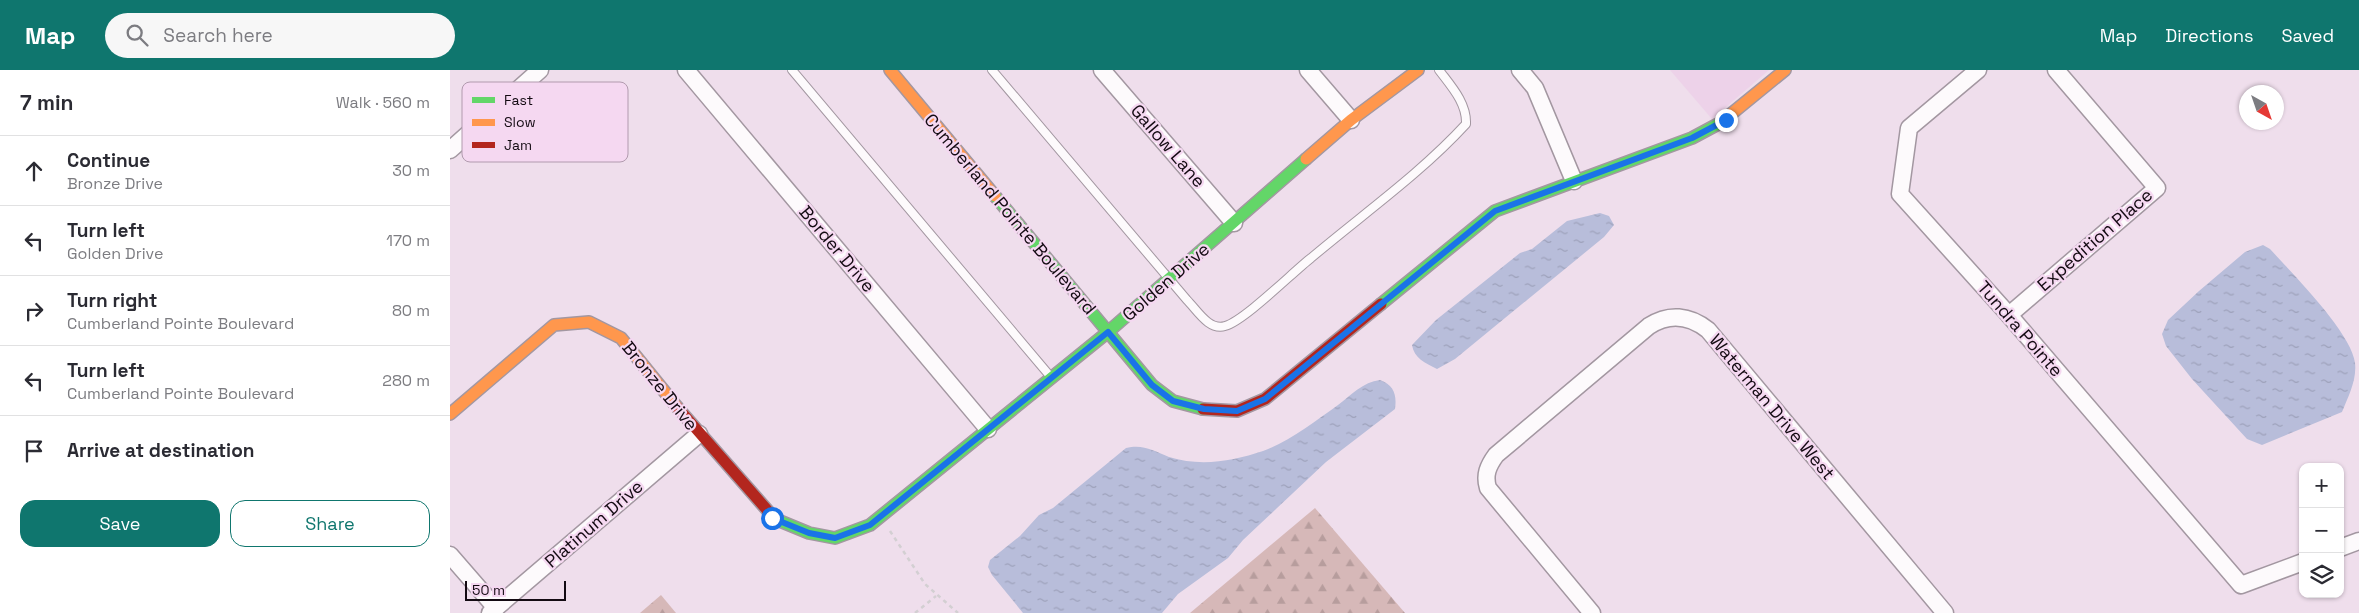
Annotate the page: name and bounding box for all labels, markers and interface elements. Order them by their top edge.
search box [105,13,455,58]
text: Map [25,20,75,51]
icon: search [123,21,151,49]
text: Search here [163,23,273,48]
text: Map [2100,24,2137,47]
text: Directions [2165,24,2254,47]
text: Saved [2282,24,2334,47]
legend [462,82,628,162]
north arrow [2239,85,2284,130]
text: 7 min [20,89,73,116]
text: Fast [504,91,533,109]
text: Walk · 560 m [336,92,430,113]
street label: Gallow Lane [1126,99,1211,192]
street label: Cumberland Pointe Boulevard [919,108,1101,319]
route end [1715,109,1738,132]
text: Slow [504,113,536,131]
text: Jam [504,136,532,154]
text: Continue [67,148,150,173]
icon: ahead [20,157,48,185]
text: 30 m [392,160,430,181]
text: Bronze Drive [67,173,163,194]
street label: Expedition Place [2032,183,2157,296]
street label: Border Drive [794,201,880,297]
text: Turn left [67,218,145,243]
icon: left [20,227,48,255]
text: 170 m [386,230,430,251]
street label: Golden Drive [1117,237,1214,326]
text: Golden Drive [67,243,163,264]
street label: Tundra Pointe [1972,276,2068,381]
text: Turn right [67,288,157,313]
icon: right [20,297,48,325]
text: 80 m [392,300,430,321]
text: Cumberland Pointe Boulevard [67,313,294,334]
street label: Waterman Drive West [1705,329,1840,484]
street label: Bronze Drive [617,337,703,435]
text: Turn left [67,358,145,383]
icon: left [20,367,48,395]
text: 280 m [382,370,430,391]
text: Cumberland Pointe Boulevard [67,383,294,404]
icon: arrive [20,437,48,465]
text: Arrive at destination [67,438,255,463]
map controls [2299,463,2344,598]
button: + [2299,463,2344,508]
street label: Platinum Drive [540,475,648,573]
button: Save [20,500,220,547]
button: Share [230,500,430,547]
route start [761,507,784,530]
button: − [2299,508,2344,553]
button: layers [2299,553,2344,598]
scale bar [465,578,566,601]
text: 50 m [472,581,505,599]

